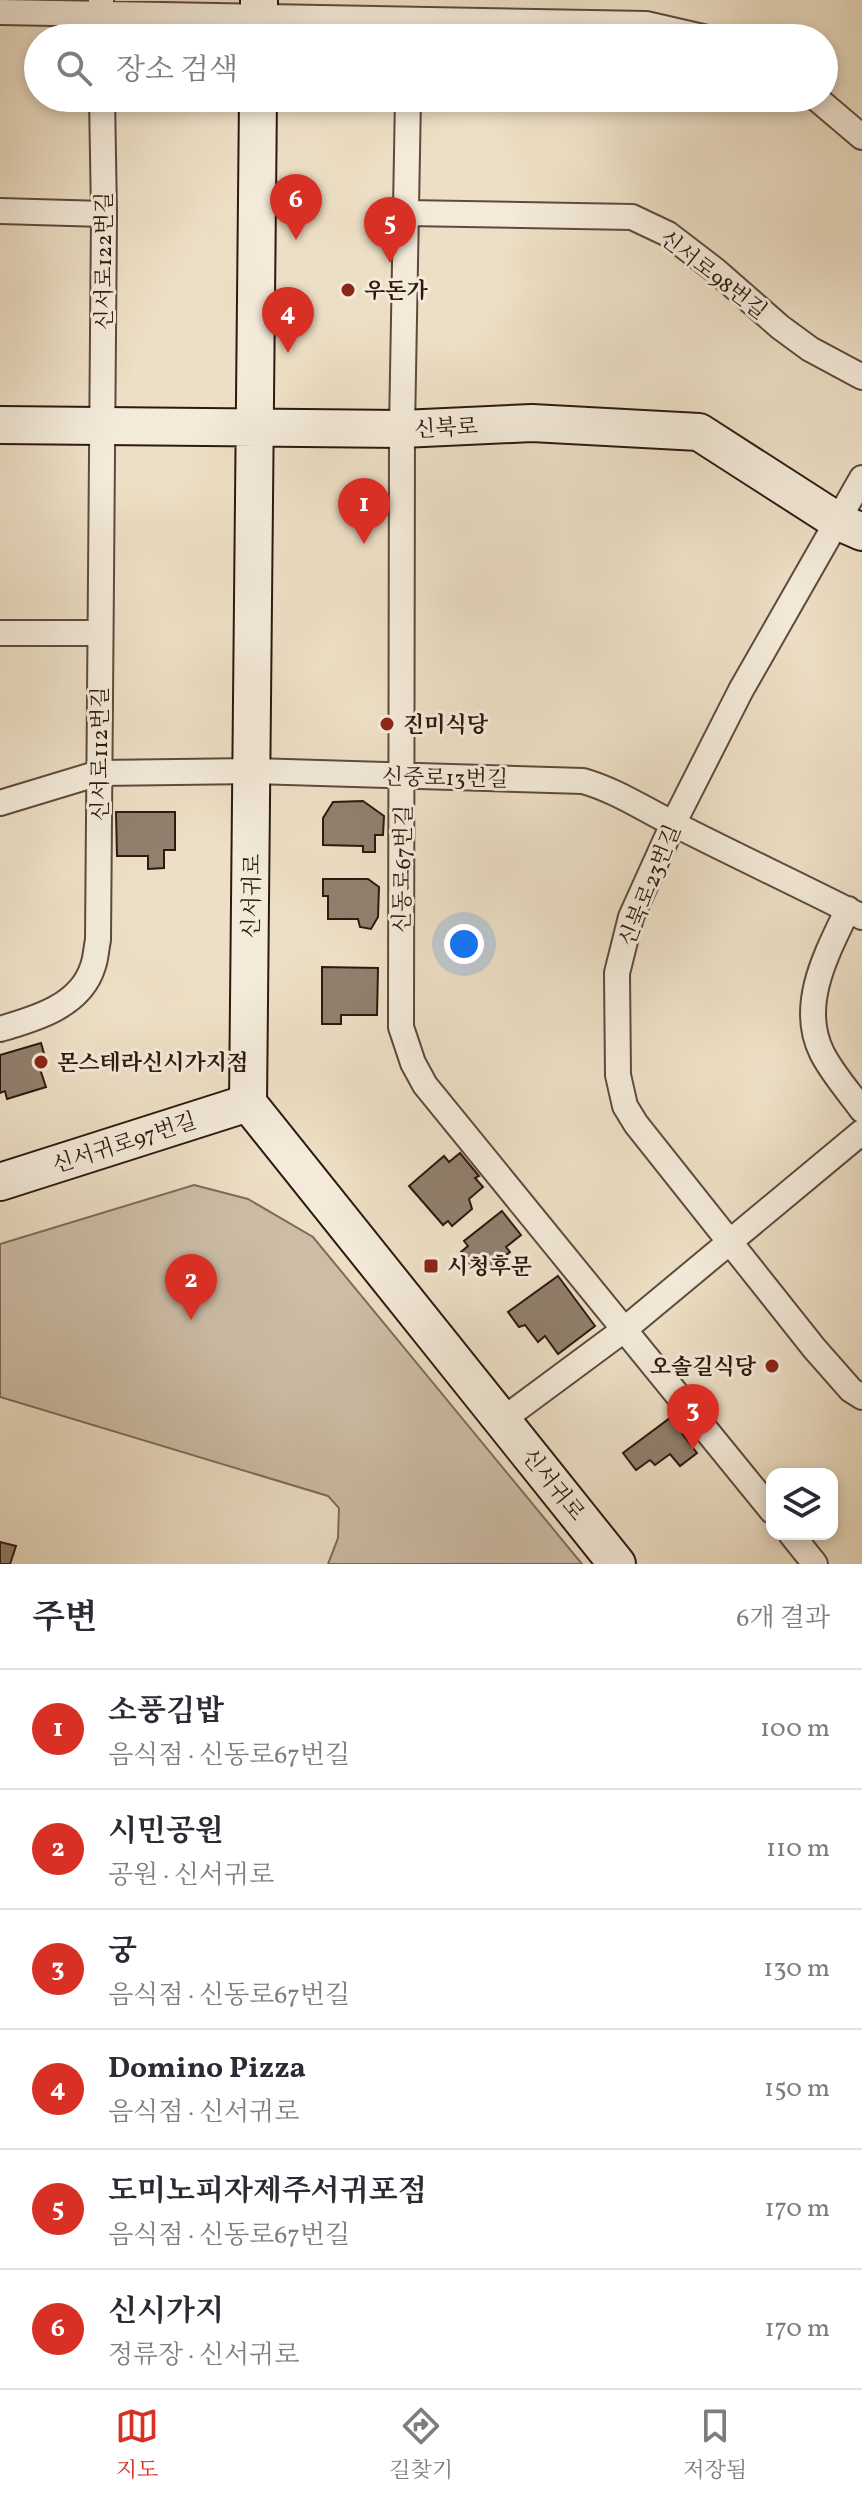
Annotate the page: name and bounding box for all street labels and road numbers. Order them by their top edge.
street label: 신서로122번길 [90,192,121,330]
street label: 신서로98번길 [652,224,773,328]
street label: 신북로 [413,412,479,447]
street label: 신서로112번길 [86,686,117,822]
street label: 신중로13번길 [382,763,508,796]
street label: 신동로67번길 [388,805,421,933]
street label: 신북로23번길 [613,820,690,951]
street label: 신서귀로 [237,853,270,939]
street label: 신서귀로97번길 [49,1107,201,1182]
street label: 신서귀로 [513,1443,591,1528]

